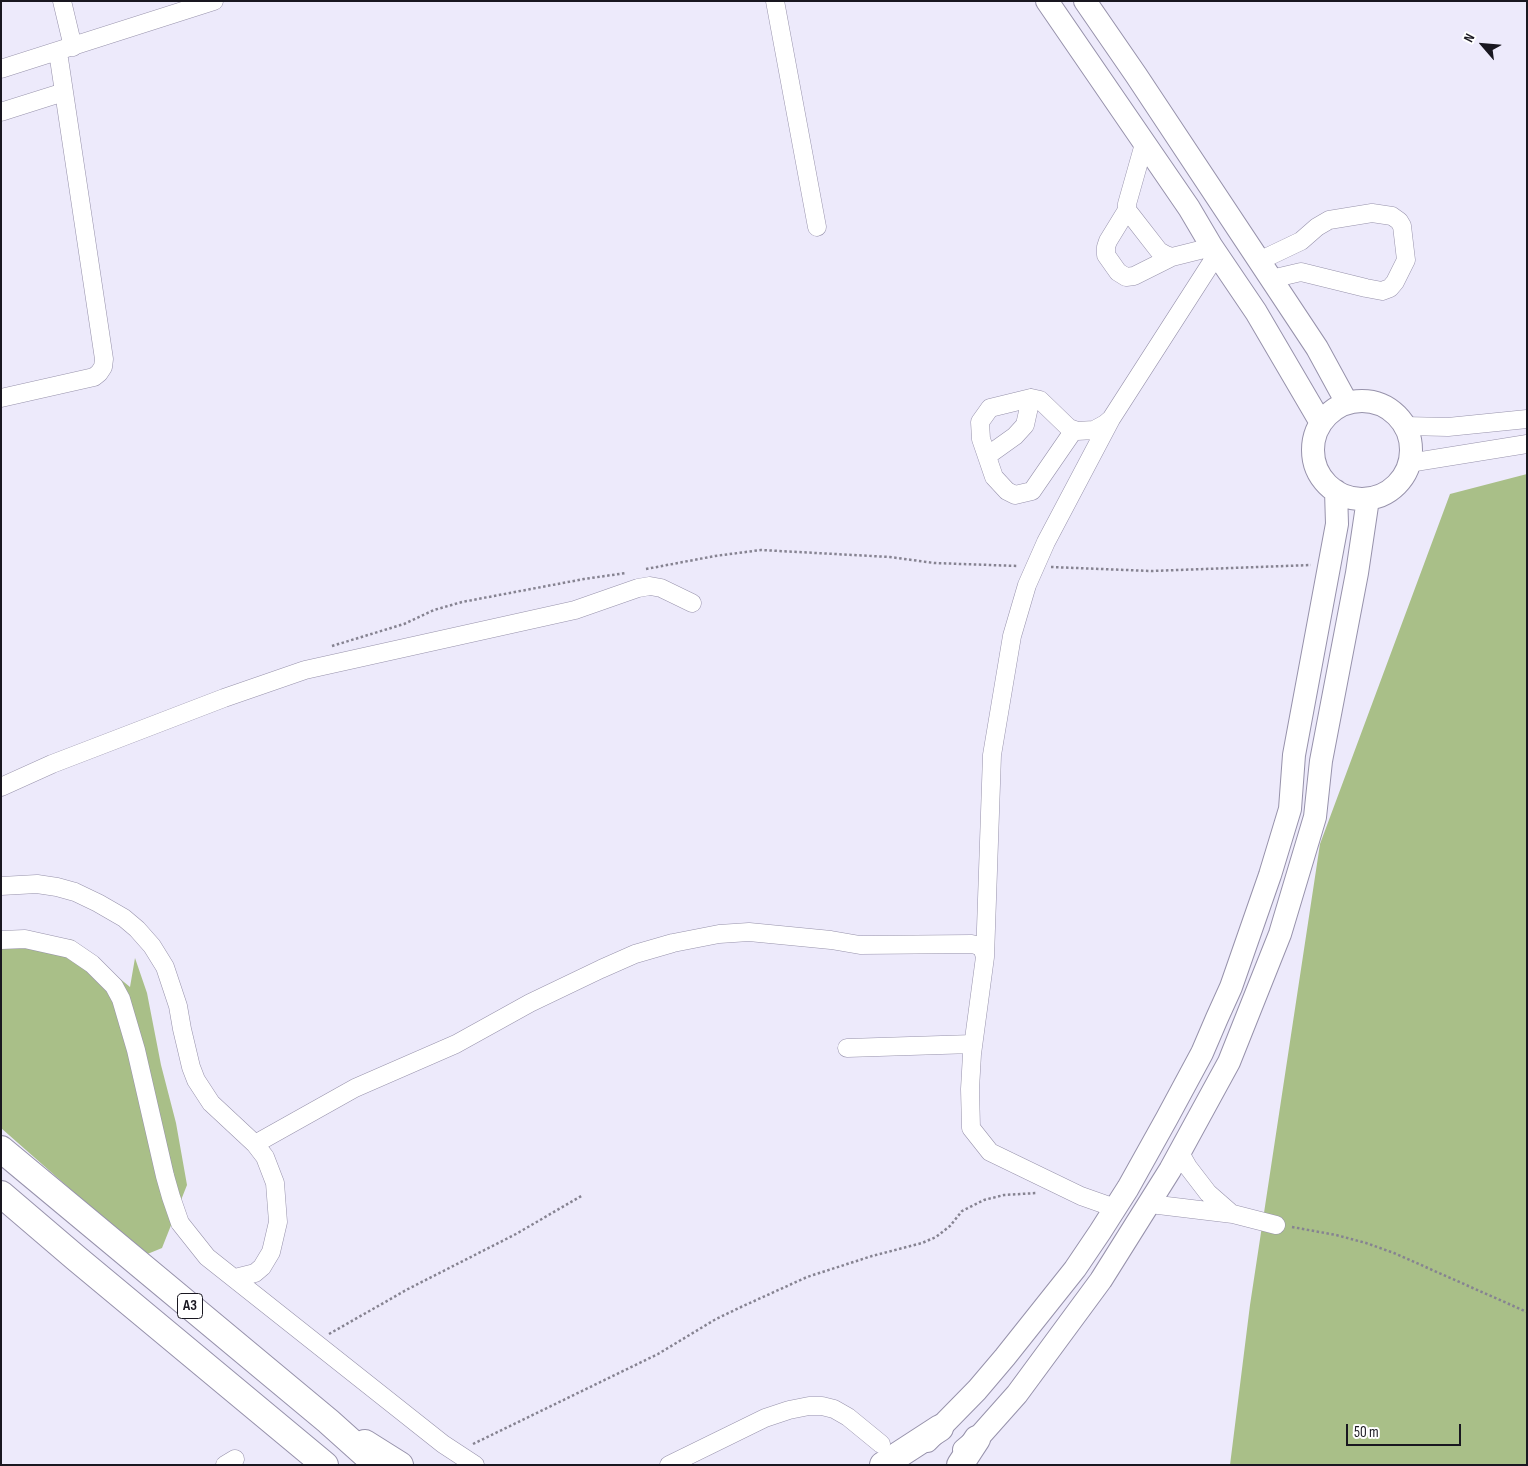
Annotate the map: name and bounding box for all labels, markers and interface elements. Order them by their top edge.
north arrow [1458,20,1508,70]
text: N [1460,31,1478,45]
road number: A3 [178,1294,202,1318]
scale bar [1348,1414,1463,1446]
text: 50 m [1354,1423,1379,1442]

